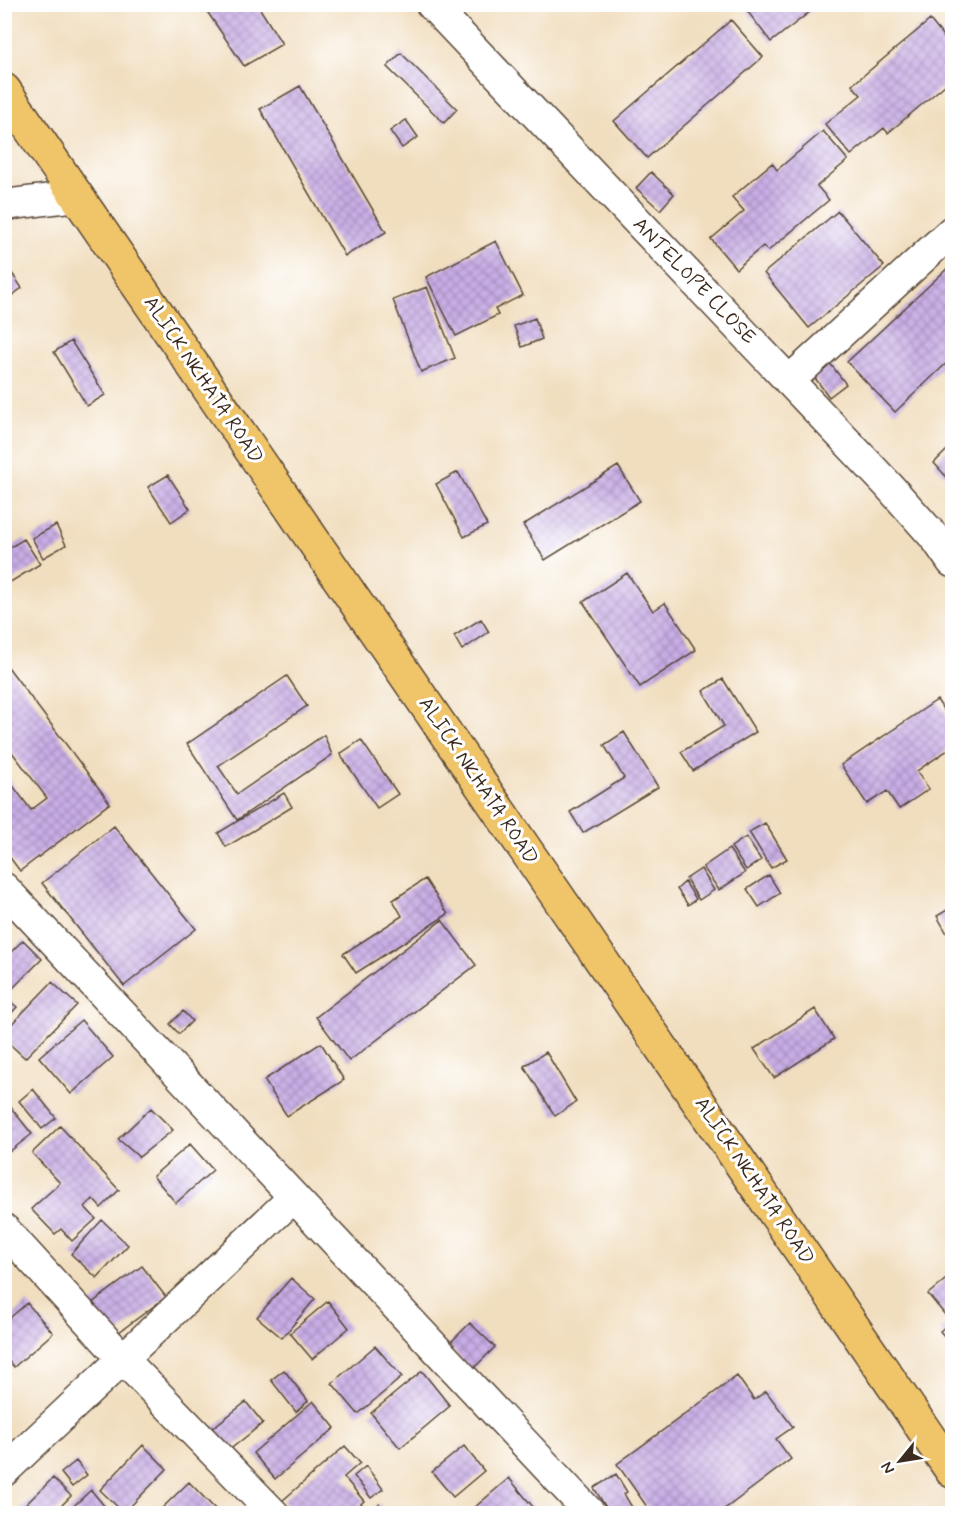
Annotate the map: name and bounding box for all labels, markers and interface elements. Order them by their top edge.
street label: ANTELOPE CLOSE [626,212,762,350]
street label: ALICK NKHATA ROAD [137,291,269,469]
street label: ALICK NKHATA ROAD [412,692,544,870]
street label: ALICK NKHATA ROAD [688,1092,820,1270]
north arrow [870,1431,930,1491]
text: N [877,1458,900,1478]

